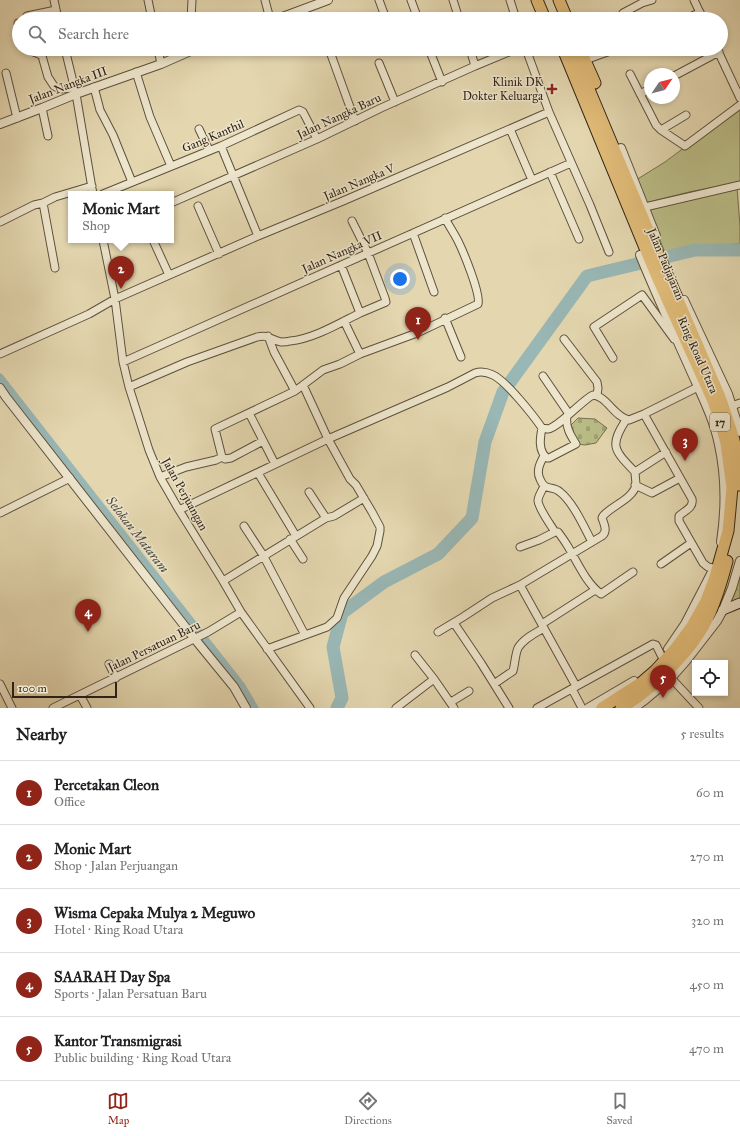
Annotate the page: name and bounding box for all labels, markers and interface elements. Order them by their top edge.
search box [12,12,728,56]
icon: search [26,23,48,45]
text: Search here [58,25,129,43]
street label: Jalan Nangka III [25,64,109,108]
north arrow [644,68,680,104]
place label: Klinik DK Dokter Keluarga [462,75,544,104]
marker: Klinik DK Dokter Keluarga [546,83,558,95]
street label: Jalan Nangka Baru [293,90,384,143]
street label: Gang Kanthil [180,116,247,156]
street label: Jalan Nangka V [320,161,398,205]
popup [68,191,174,243]
text: Monic Mart [82,200,160,218]
text: Shop [82,218,110,234]
street label: Jalan Padjajaran [643,224,688,303]
street label: Jalan Nangka VII [298,228,385,278]
pin: 2 [108,256,134,289]
your location [390,269,410,289]
pin: 1 [405,307,431,340]
street label: Ring Road Utara [674,314,722,397]
road number: 17 [710,413,730,431]
pin: 3 [672,428,698,461]
street label: Jalan Perjuangan [157,453,211,534]
water label: Selokan Mataram [102,492,172,576]
pin: 4 [75,599,101,632]
street label: Jalan Persatuan Baru [104,617,204,676]
map controls [692,660,728,696]
button: locate [692,660,728,696]
pin: 5 [650,665,676,698]
scale bar [12,680,117,699]
text: 100 m [18,682,47,695]
text: Nearby [16,724,67,745]
text: 5 results [680,726,724,742]
text: Percetakan Cleon [54,776,159,794]
text: 1 [26,785,32,801]
text: 60 m [696,785,724,801]
text: Office [54,794,85,810]
text: Monic Mart [54,840,131,858]
text: 2 [26,849,32,865]
text: 270 m [690,849,724,865]
text: Shop · Jalan Perjuangan [54,858,178,874]
text: Wisma Cepaka Mulya 2 Meguwo [54,904,255,922]
text: 3 [26,913,32,929]
text: 320 m [691,913,724,929]
text: Hotel · Ring Road Utara [54,922,183,938]
text: SAARAH Day Spa [54,968,170,986]
text: 4 [25,977,33,993]
text: 450 m [689,977,724,993]
text: Sports · Jalan Persatuan Baru [54,986,207,1002]
text: Kantor Transmigrasi [54,1032,182,1050]
text: 5 [26,1041,32,1057]
text: 470 m [689,1041,724,1057]
text: Public building · Ring Road Utara [54,1050,231,1066]
tab: Map [107,1090,129,1127]
tab: Directions [344,1090,392,1127]
tab: Saved [606,1090,633,1127]

